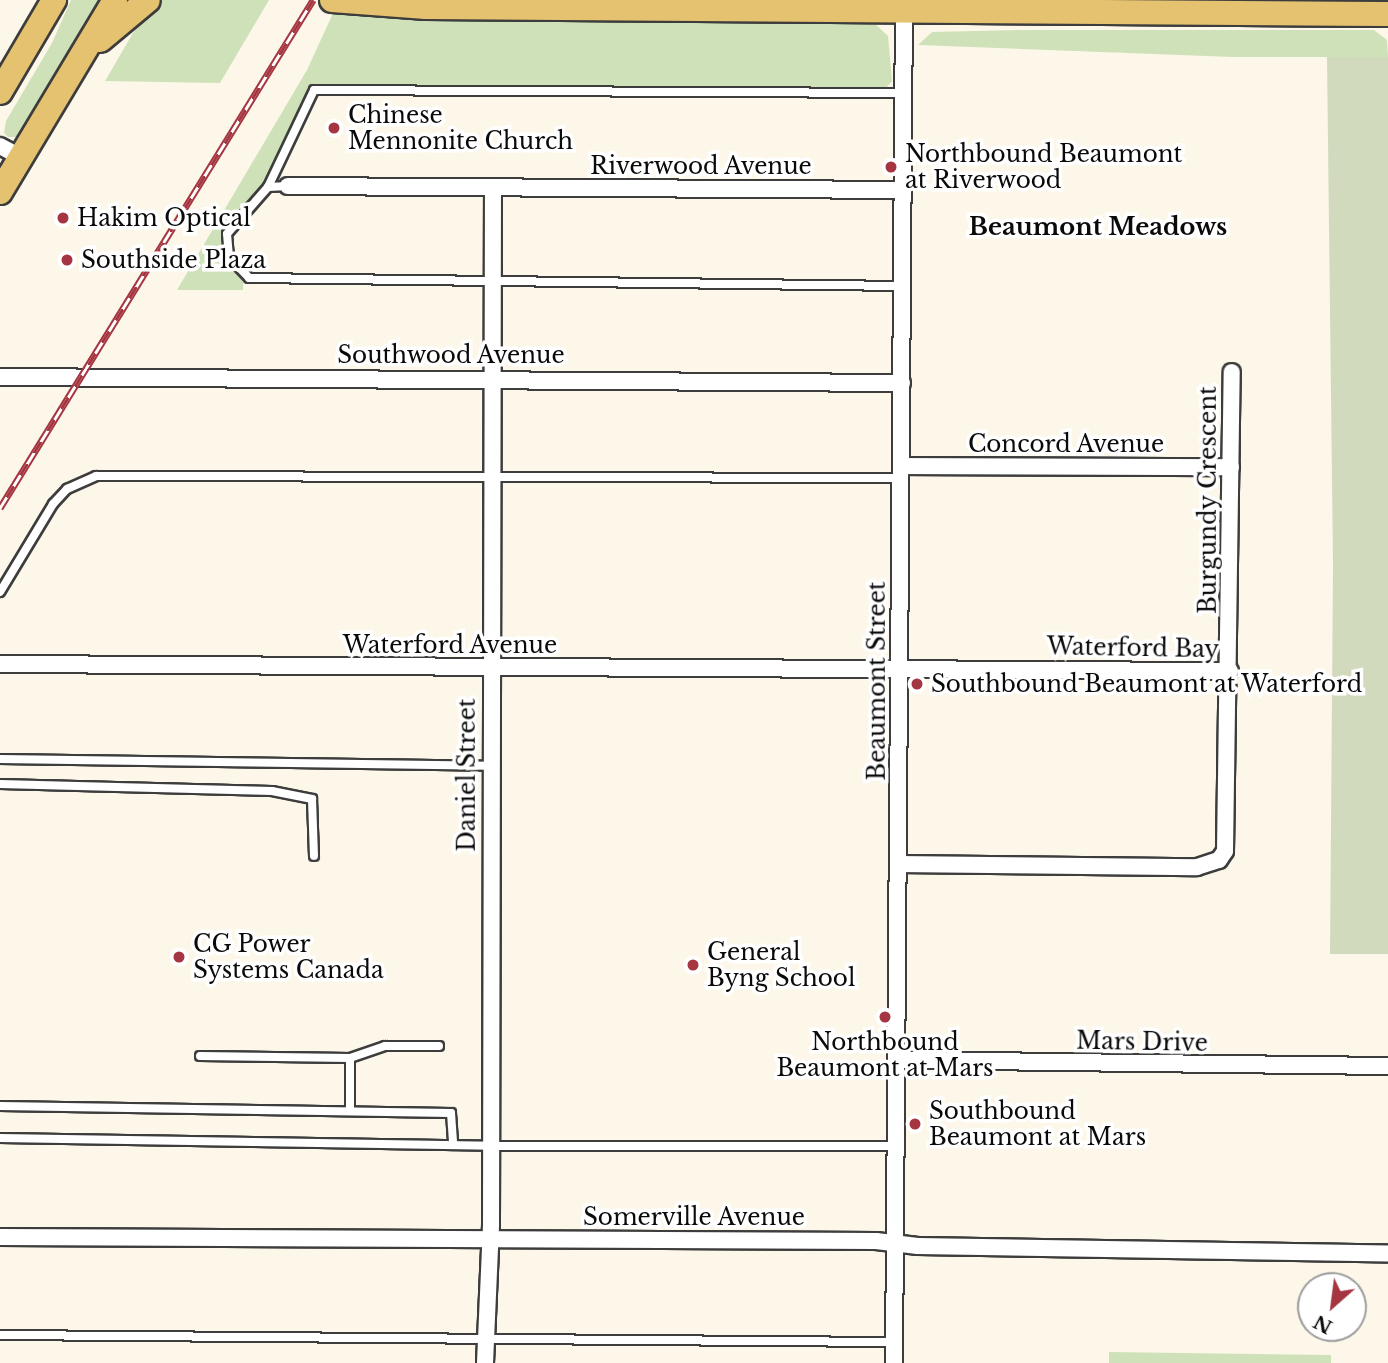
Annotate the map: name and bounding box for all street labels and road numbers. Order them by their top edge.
street label: Riverwood Avenue [590,152,812,180]
street label: Southwood Avenue [337,341,565,369]
street label: Burgundy Crescent [1194,386,1222,614]
street label: Concord Avenue [967,430,1165,458]
street label: Beaumont Street [863,581,891,781]
street label: Waterford Avenue [342,631,558,659]
street label: Waterford Bay [1047,633,1219,663]
street label: Daniel Street [453,698,481,852]
street label: Mars Drive [1076,1027,1208,1057]
street label: Somerville Avenue [583,1203,805,1231]

